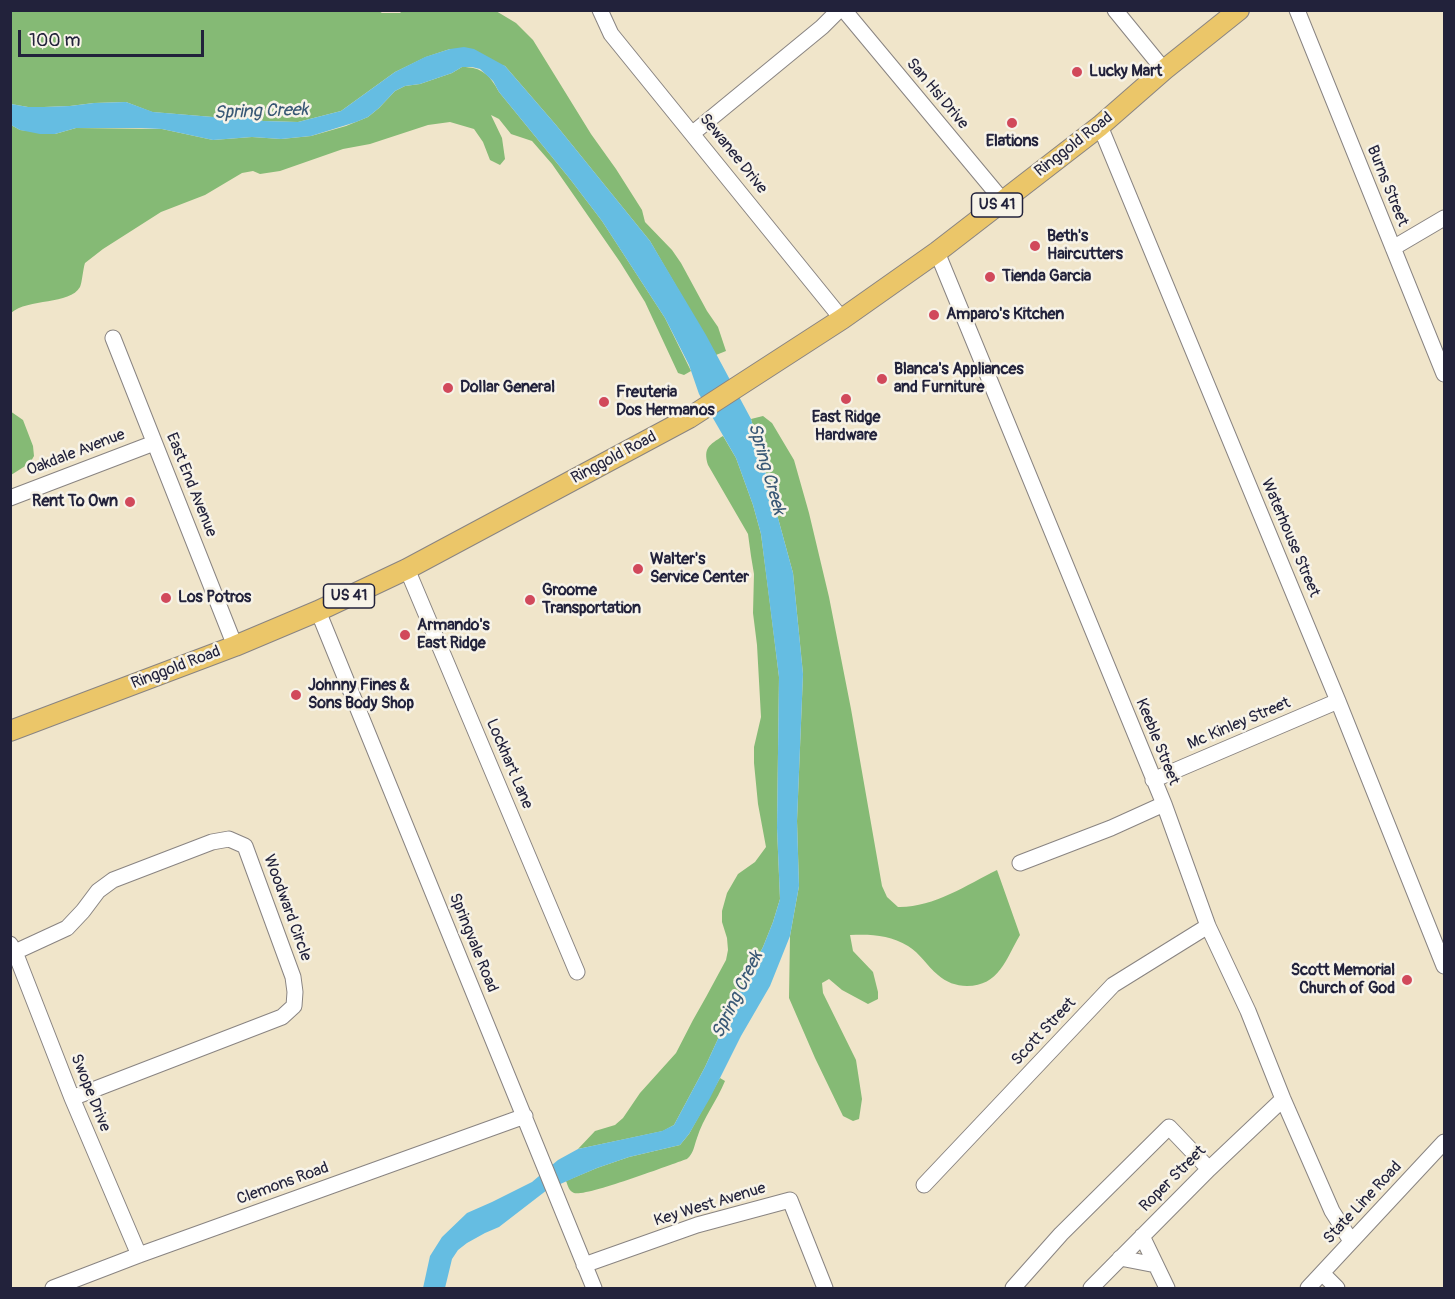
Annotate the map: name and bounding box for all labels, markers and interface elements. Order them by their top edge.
scale bar [21,18,207,56]
text: 100 m [29,29,81,52]
street label: San Hsi Drive [902,55,972,133]
place label: Lucky Mart [1089,62,1162,82]
marker: Lucky Mart [1070,65,1084,79]
water label: Spring Creek [214,100,308,124]
street label: Ringgold Road [1031,109,1117,181]
street label: Sewanee Drive [695,110,771,198]
marker: Elations [1005,116,1019,130]
place label: Elations [986,132,1038,152]
street label: Burns Street [1362,143,1412,229]
road number: US 41 [972,193,1022,217]
place label: Beth's Haircutters [1047,227,1123,265]
marker: Beth's Haircutters [1028,239,1042,253]
place label: Tienda Garcia [1002,267,1091,287]
marker: Tienda Garcia [983,270,997,284]
place label: Amparo's Kitchen [946,305,1064,325]
marker: Amparo's Kitchen [927,308,941,322]
place label: Blanca's Appliances and Furniture [894,360,1024,398]
marker: Blanca's Appliances and Furniture [875,372,889,386]
place label: Dollar General [460,378,555,398]
marker: Dollar General [441,381,455,395]
place label: Freuteria Dos Hermanos [616,383,715,421]
marker: East Ridge Hardware [839,392,853,406]
marker: Freuteria Dos Hermanos [597,395,611,409]
place label: East Ridge Hardware [812,408,880,446]
water label: Spring Creek [743,421,789,517]
street label: Oakdale Avenue [24,425,128,481]
street label: Ringgold Road [568,427,660,489]
street label: East End Avenue [161,430,221,540]
street label: Waterhouse Street [1256,476,1324,600]
place label: Rent To Own [32,492,118,512]
marker: Rent To Own [123,495,137,509]
place label: Walter's Service Center [650,550,749,588]
marker: Walter's Service Center [631,562,645,576]
place label: Groome Transportation [542,581,641,619]
road number: US 41 [324,584,374,608]
place label: Los Potros [178,588,251,608]
marker: Los Potros [159,591,173,605]
marker: Groome Transportation [523,593,537,607]
place label: Armando's East Ridge [417,616,490,654]
marker: Armando's East Ridge [398,628,412,642]
street label: Ringgold Road [129,642,223,694]
place label: Johnny Fines & Sons Body Shop [308,676,414,714]
marker: Johnny Fines & Sons Body Shop [289,688,303,702]
street label: Mc Kinley Street [1185,694,1293,754]
street label: Keeble Street [1131,696,1183,788]
street label: Lockhart Lane [481,716,537,812]
street label: Woodward Circle [259,852,315,964]
street label: Springvale Road [444,891,502,995]
water label: Spring Creek [708,948,768,1042]
place label: Scott Memorial Church of God [1291,961,1395,999]
marker: Scott Memorial Church of God [1400,973,1414,987]
street label: Scott Street [1008,994,1080,1070]
street label: Swope Drive [66,1051,114,1135]
street label: Roper Street [1136,1142,1210,1216]
street label: Clemons Road [234,1158,332,1210]
street label: State Line Road [1320,1158,1406,1248]
street label: Key West Avenue [652,1179,768,1231]

